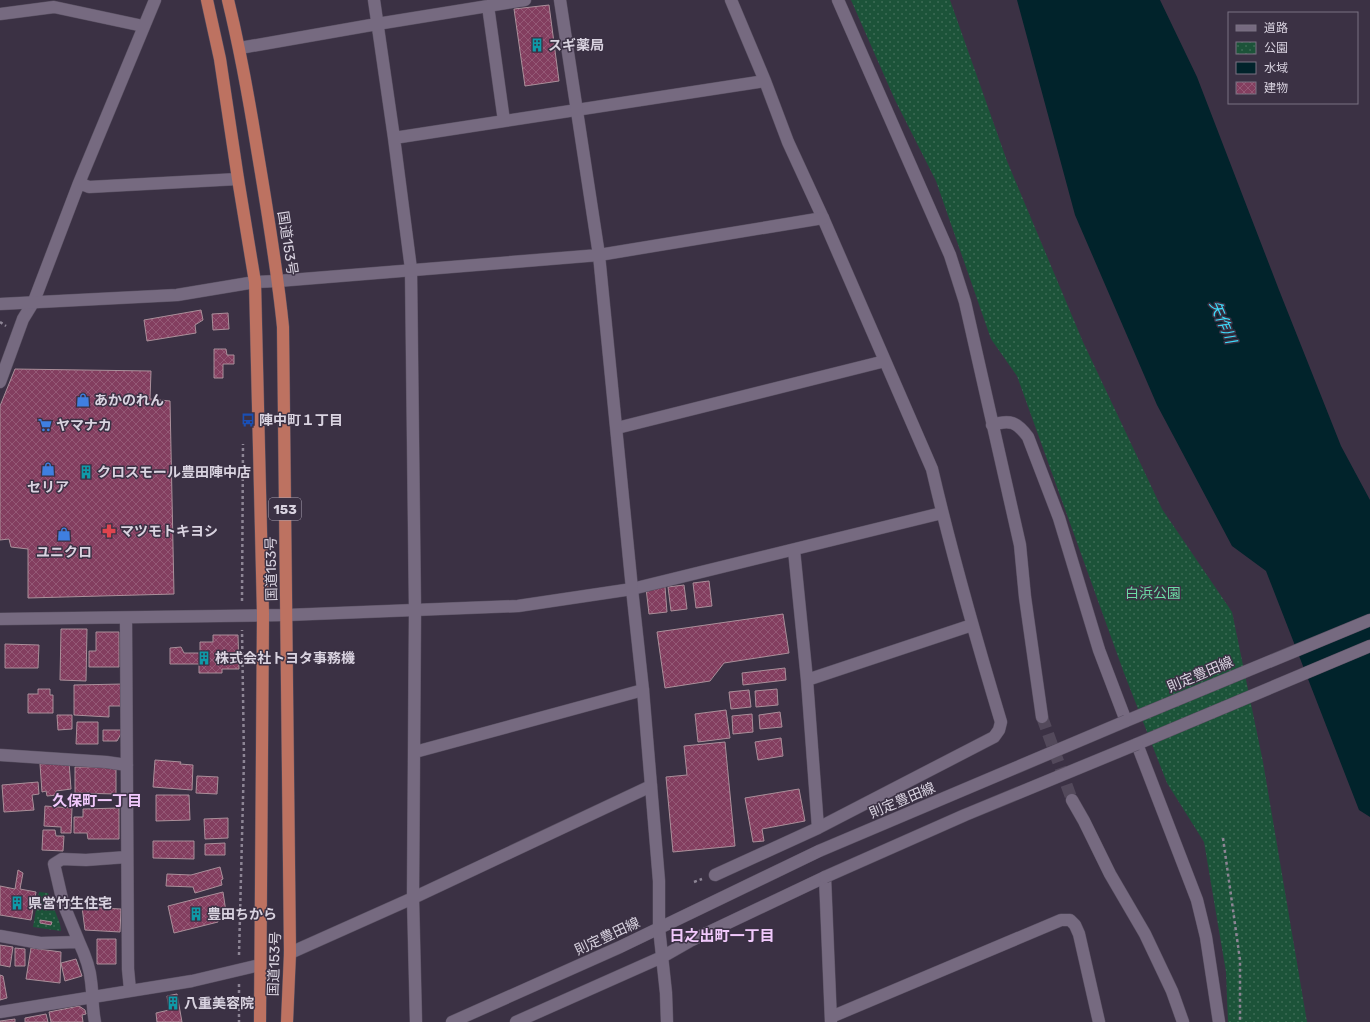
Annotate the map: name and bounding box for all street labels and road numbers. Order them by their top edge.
street label: 国道153号 [274,210,301,276]
road number: 153 [269,498,301,520]
street label: 国道153号 [262,536,281,602]
street label: 則定豊田線 [1165,653,1236,696]
street label: 則定豊田線 [867,779,938,822]
street label: 則定豊田線 [572,914,643,959]
street label: 国道153号 [265,931,284,997]

